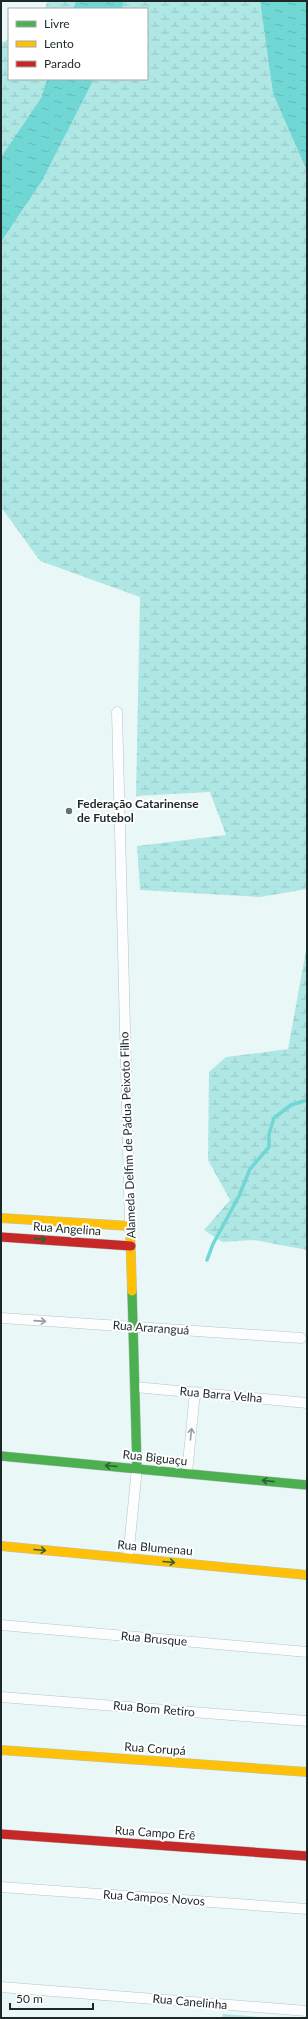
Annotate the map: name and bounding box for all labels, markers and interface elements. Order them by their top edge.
legend [8,8,148,80]
text: Livre [44,16,70,31]
text: Lento [44,36,74,51]
text: Parado [44,56,81,71]
place label: Federação Catarinense de Futebol [77,796,199,825]
marker: Federação Catarinense de Futebol [64,806,74,816]
street label: Alameda Delfim de Pádua Peixoto Filho [116,1031,139,1239]
street label: Rua Angelina [32,1219,102,1238]
one-way arrow [33,1236,46,1243]
one-way arrow [33,1317,46,1325]
street label: Rua Araranguá [112,1317,190,1338]
street label: Rua Barra Velha [179,1383,263,1406]
one-way arrow [187,1428,194,1441]
street label: Rua Biguaçu [122,1447,188,1468]
one-way arrow [105,1462,118,1469]
one-way arrow [262,1477,275,1485]
street label: Rua Blumenau [117,1537,193,1558]
one-way arrow [33,1546,46,1553]
one-way arrow [162,1558,175,1565]
street label: Rua Brusque [120,1628,188,1649]
street label: Rua Bom Retiro [112,1697,196,1720]
street label: Rua Corupá [124,1739,186,1758]
street label: Rua Campo Erê [114,1822,196,1843]
street label: Rua Campos Novos [102,1886,206,1909]
scale bar [10,1985,93,2011]
text: 50 m [16,1991,43,2006]
street label: Rua Canelinha [152,1991,228,2012]

